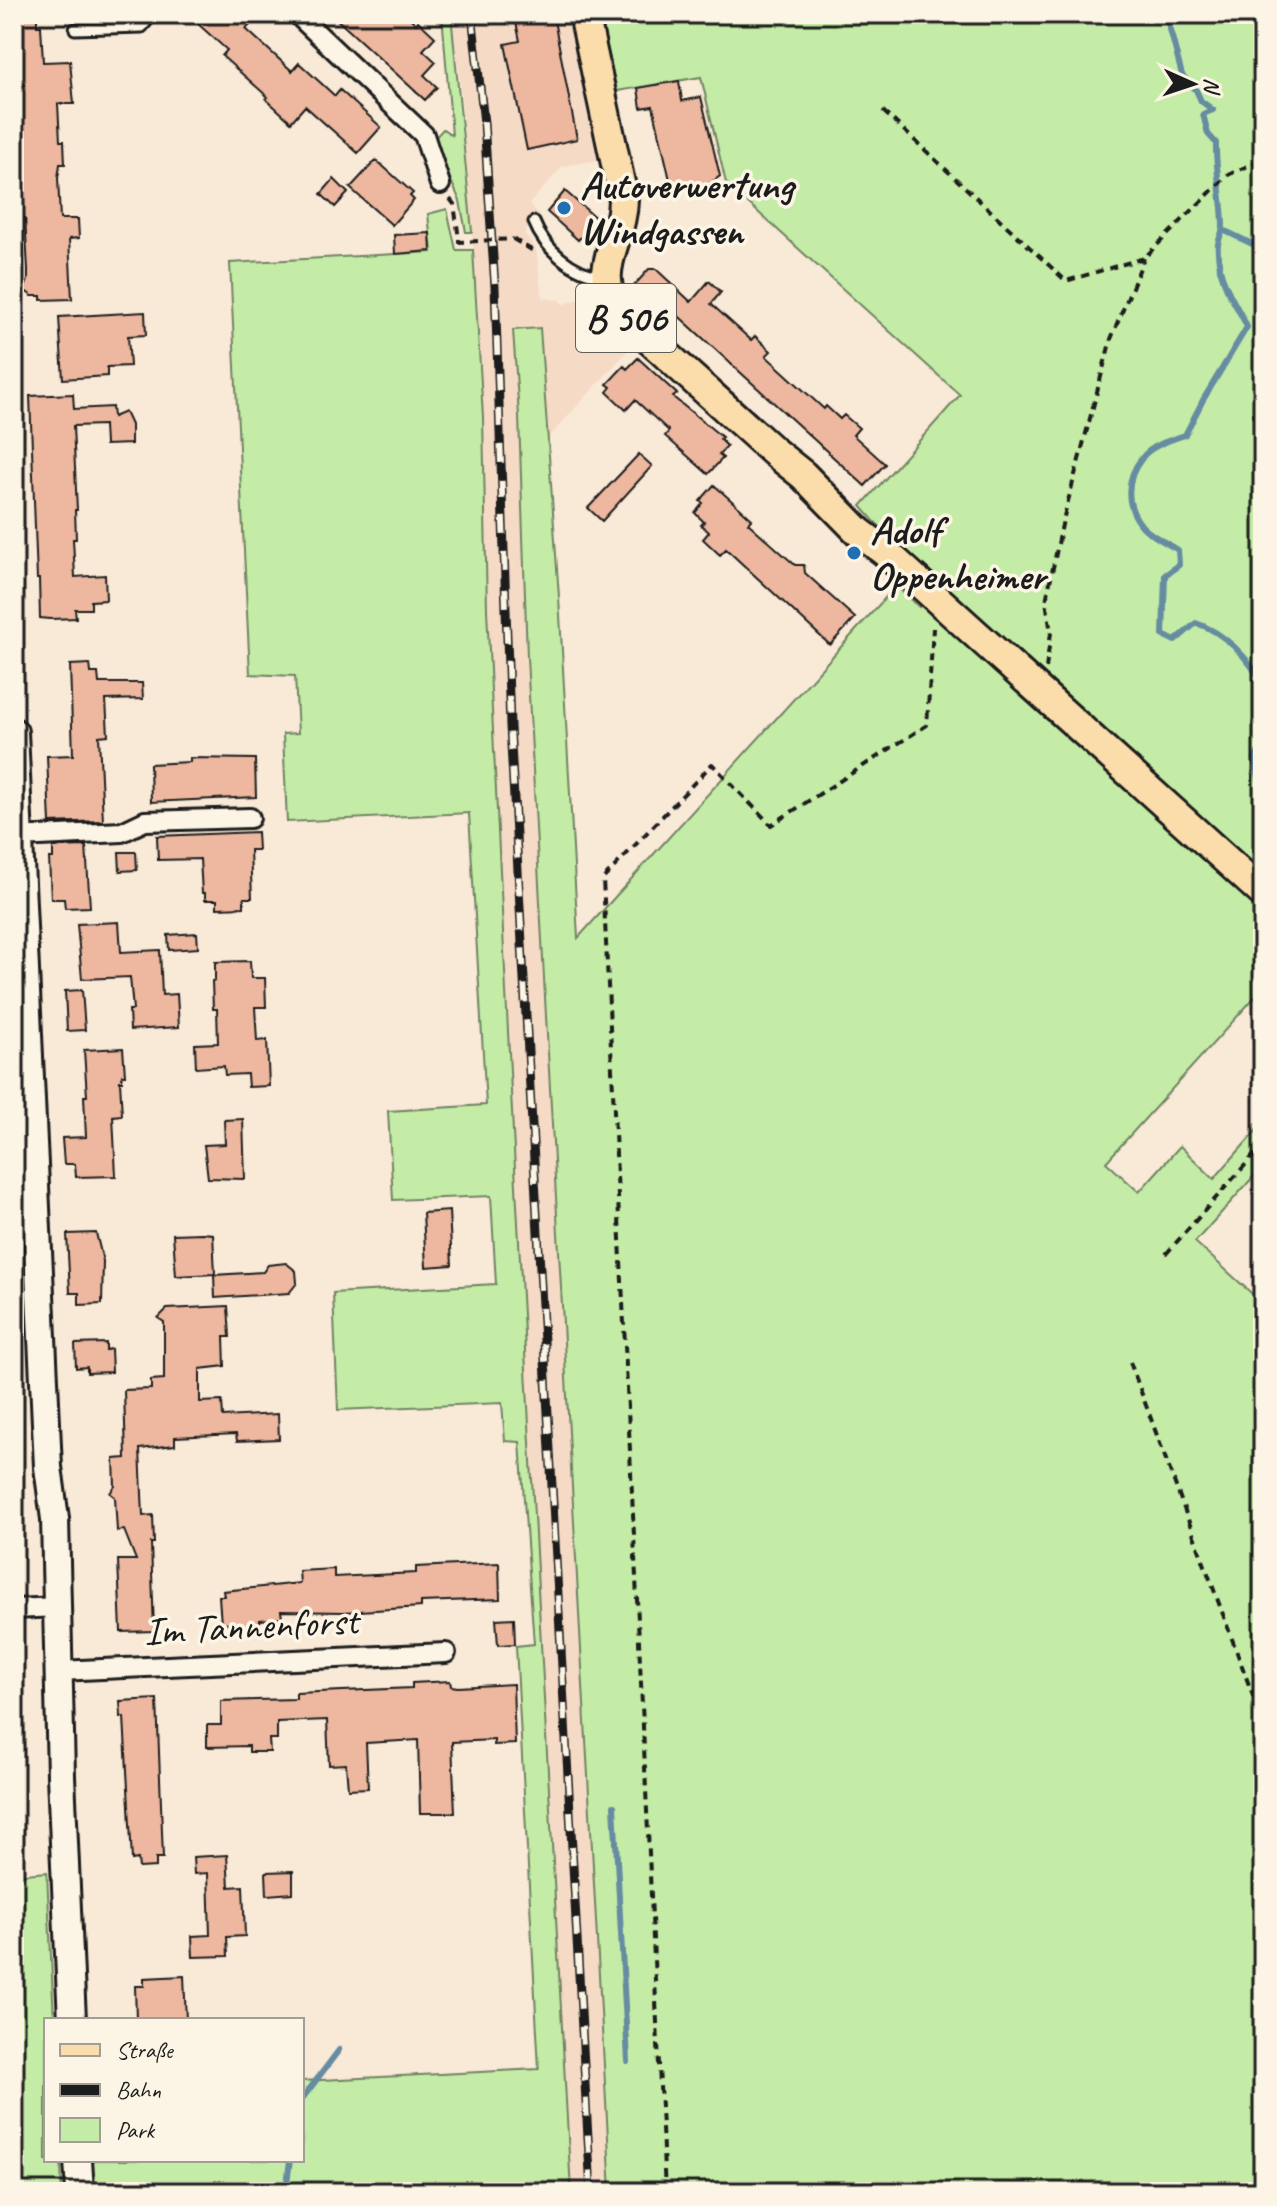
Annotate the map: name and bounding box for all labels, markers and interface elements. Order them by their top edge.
north arrow [1153,44,1233,124]
text: N [1197,77,1226,96]
place label: Autoverwertung Windgassen [580,160,796,256]
marker: Autoverwertung Windgassen [555,199,573,217]
road number: B 506 [576,284,676,352]
place label: Adolf Oppenheimer [870,505,1050,601]
marker: Adolf Oppenheimer [845,544,863,562]
street label: Im Tannenforst [143,1595,363,1657]
legend [44,2018,304,2162]
text: Straße [116,2035,175,2065]
text: Bahn [116,2075,161,2105]
text: Park [116,2115,156,2145]

